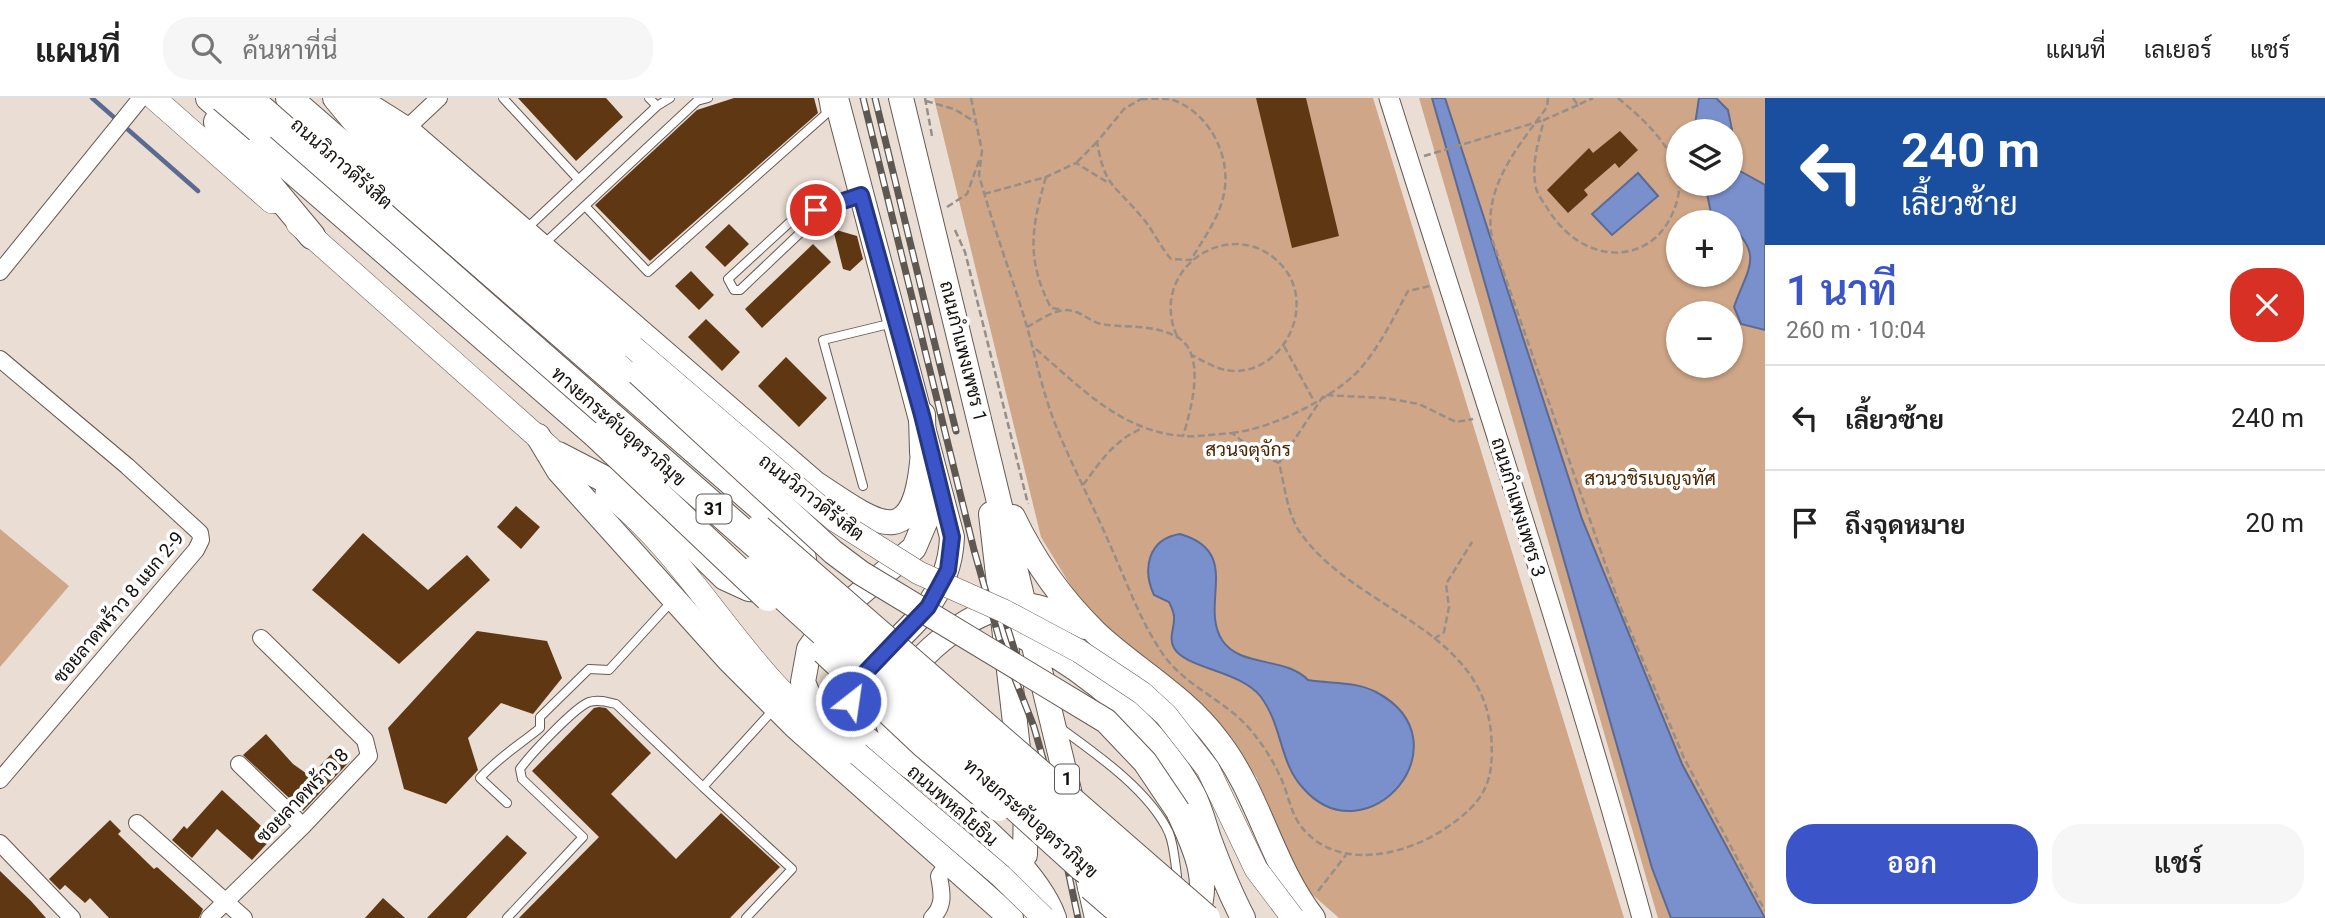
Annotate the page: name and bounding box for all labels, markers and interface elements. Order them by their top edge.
search box [163,17,653,80]
icon: search [187,29,225,67]
text: แผนที่ [35,31,121,70]
text: ค้นหาที่นี่ [243,35,338,65]
text: แผนที่ [2046,36,2106,64]
text: เลเยอร์ [2144,36,2212,64]
text: แชร์ [2250,36,2290,64]
street label: ถนนวิภาวดีรังสิต [286,112,398,214]
map controls [1666,119,1743,378]
button: layers [1666,119,1743,196]
text: 240 m [1901,122,2040,179]
icon: left [1786,126,1877,217]
pin [786,180,846,240]
text: เลี้ยวซ้าย [1901,185,2018,223]
icon: arrive [797,191,835,229]
button: + [1666,210,1743,287]
text: 1 นาที [1786,266,1897,315]
button: close [2230,268,2304,342]
street label: ถนนกำแพงเพชร 1 [935,278,992,424]
button: − [1666,301,1743,378]
text: 260 m · 10:04 [1786,317,1925,344]
street label: ทางยกระดับอุตราภิมุข [546,362,691,492]
icon: left [1786,399,1824,437]
text: 240 m [2231,403,2304,433]
text: เลี้ยวซ้าย [1845,405,1944,435]
street label: ถนนกำแพงเพชร 3 [1486,435,1551,580]
park label: สวนจตุจักร [1205,438,1291,462]
street label: ถนนวิภาวดีรังสิต [754,448,870,546]
park label: สวนวชิรเบญจทัศ [1584,467,1716,490]
road number: 31 [696,494,732,524]
icon: arrive [1786,504,1824,542]
text: 20 m [2246,508,2304,538]
text: ถึงจุดหมาย [1845,510,1966,540]
street label: ซอยลาดพร้าว 8 แยก 2-9 [48,527,189,688]
position arrow [814,664,888,738]
street label: ซอยลาดพร้าว 8 [252,743,353,847]
street label: ทางยกระดับอุตราภิมุข [958,754,1103,884]
street label: ถนนพหลโยธิน [903,759,1003,851]
road number: 1 [1055,764,1079,794]
button: ออก [1786,824,2038,904]
button: แชร์ [2052,824,2304,904]

